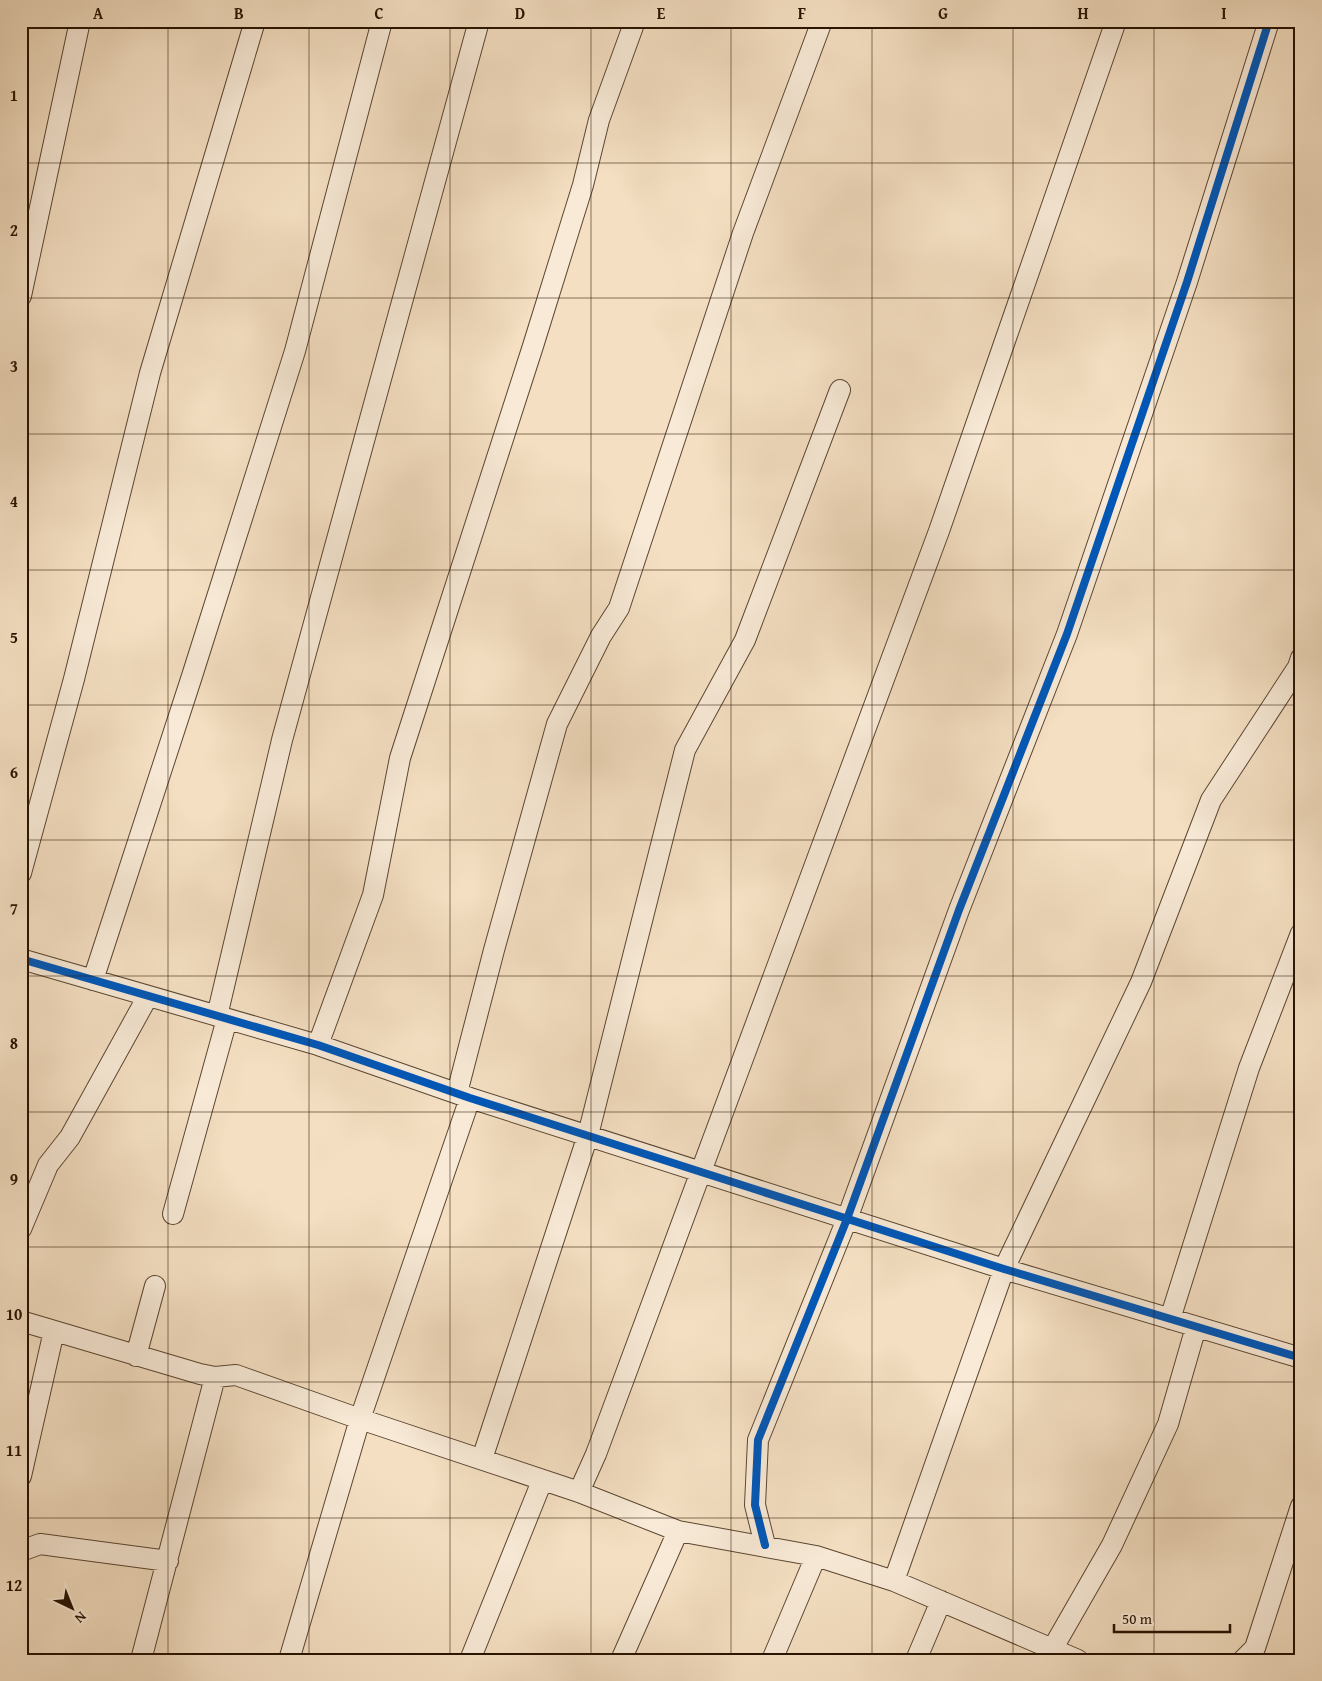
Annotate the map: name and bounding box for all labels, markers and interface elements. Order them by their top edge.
text: A [93,1,104,25]
text: B [234,1,244,25]
text: C [374,1,384,25]
text: D [515,1,525,25]
text: E [657,1,666,25]
text: F [798,1,806,25]
text: G [938,1,948,25]
text: H [1077,1,1089,25]
text: I [1221,1,1227,25]
text: 1 [10,83,18,107]
text: 2 [10,218,18,242]
text: 3 [10,354,18,378]
text: 4 [10,489,18,513]
text: 5 [10,625,18,649]
text: 6 [10,760,18,784]
text: 7 [10,896,18,920]
text: 8 [10,1031,18,1055]
text: 9 [10,1167,18,1191]
text: 10 [6,1302,22,1326]
text: 11 [6,1438,22,1462]
text: 12 [6,1573,22,1597]
north arrow [48,1584,98,1634]
scale bar [1114,1601,1231,1633]
text: N [70,1607,91,1628]
text: 50 m [1122,1608,1153,1629]

